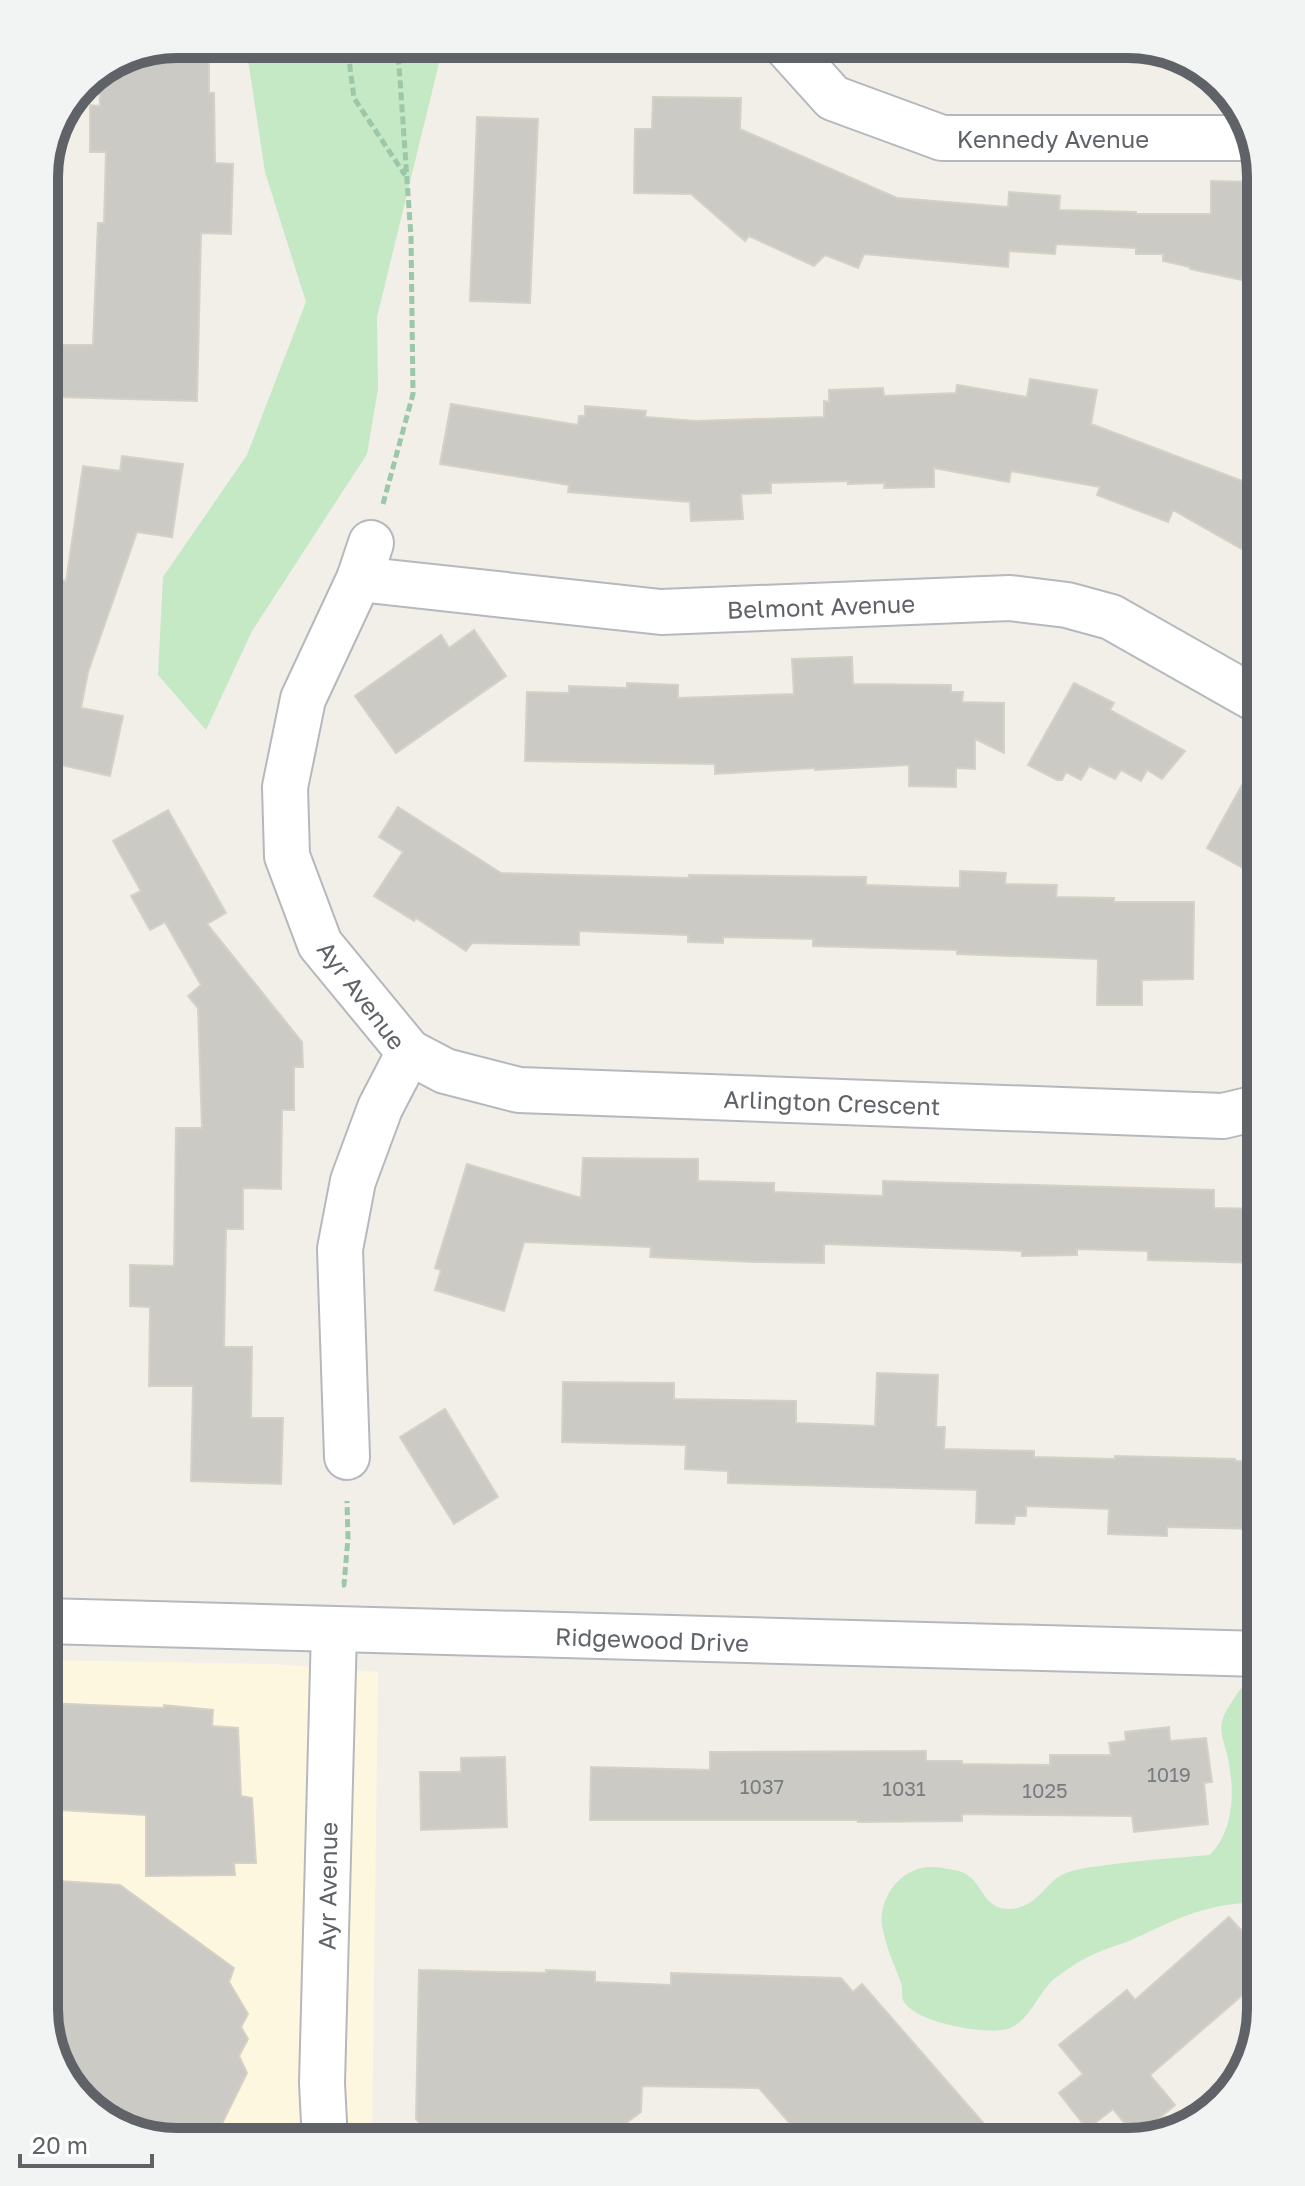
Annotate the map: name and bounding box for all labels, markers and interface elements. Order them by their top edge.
street label: Kennedy Avenue [957,124,1149,153]
street label: Belmont Avenue [726,588,916,624]
street label: Ayr Avenue [312,935,412,1055]
street label: Arlington Crescent [723,1084,941,1120]
street label: Ridgewood Drive [554,1621,750,1657]
house number: 1019 [1147,1762,1191,1786]
house number: 1037 [740,1774,784,1798]
house number: 1031 [882,1776,926,1800]
house number: 1025 [1022,1778,1068,1802]
street label: Ayr Avenue [311,1822,343,1950]
scale bar [20,2118,152,2168]
text: 20 m [32,2130,88,2159]

